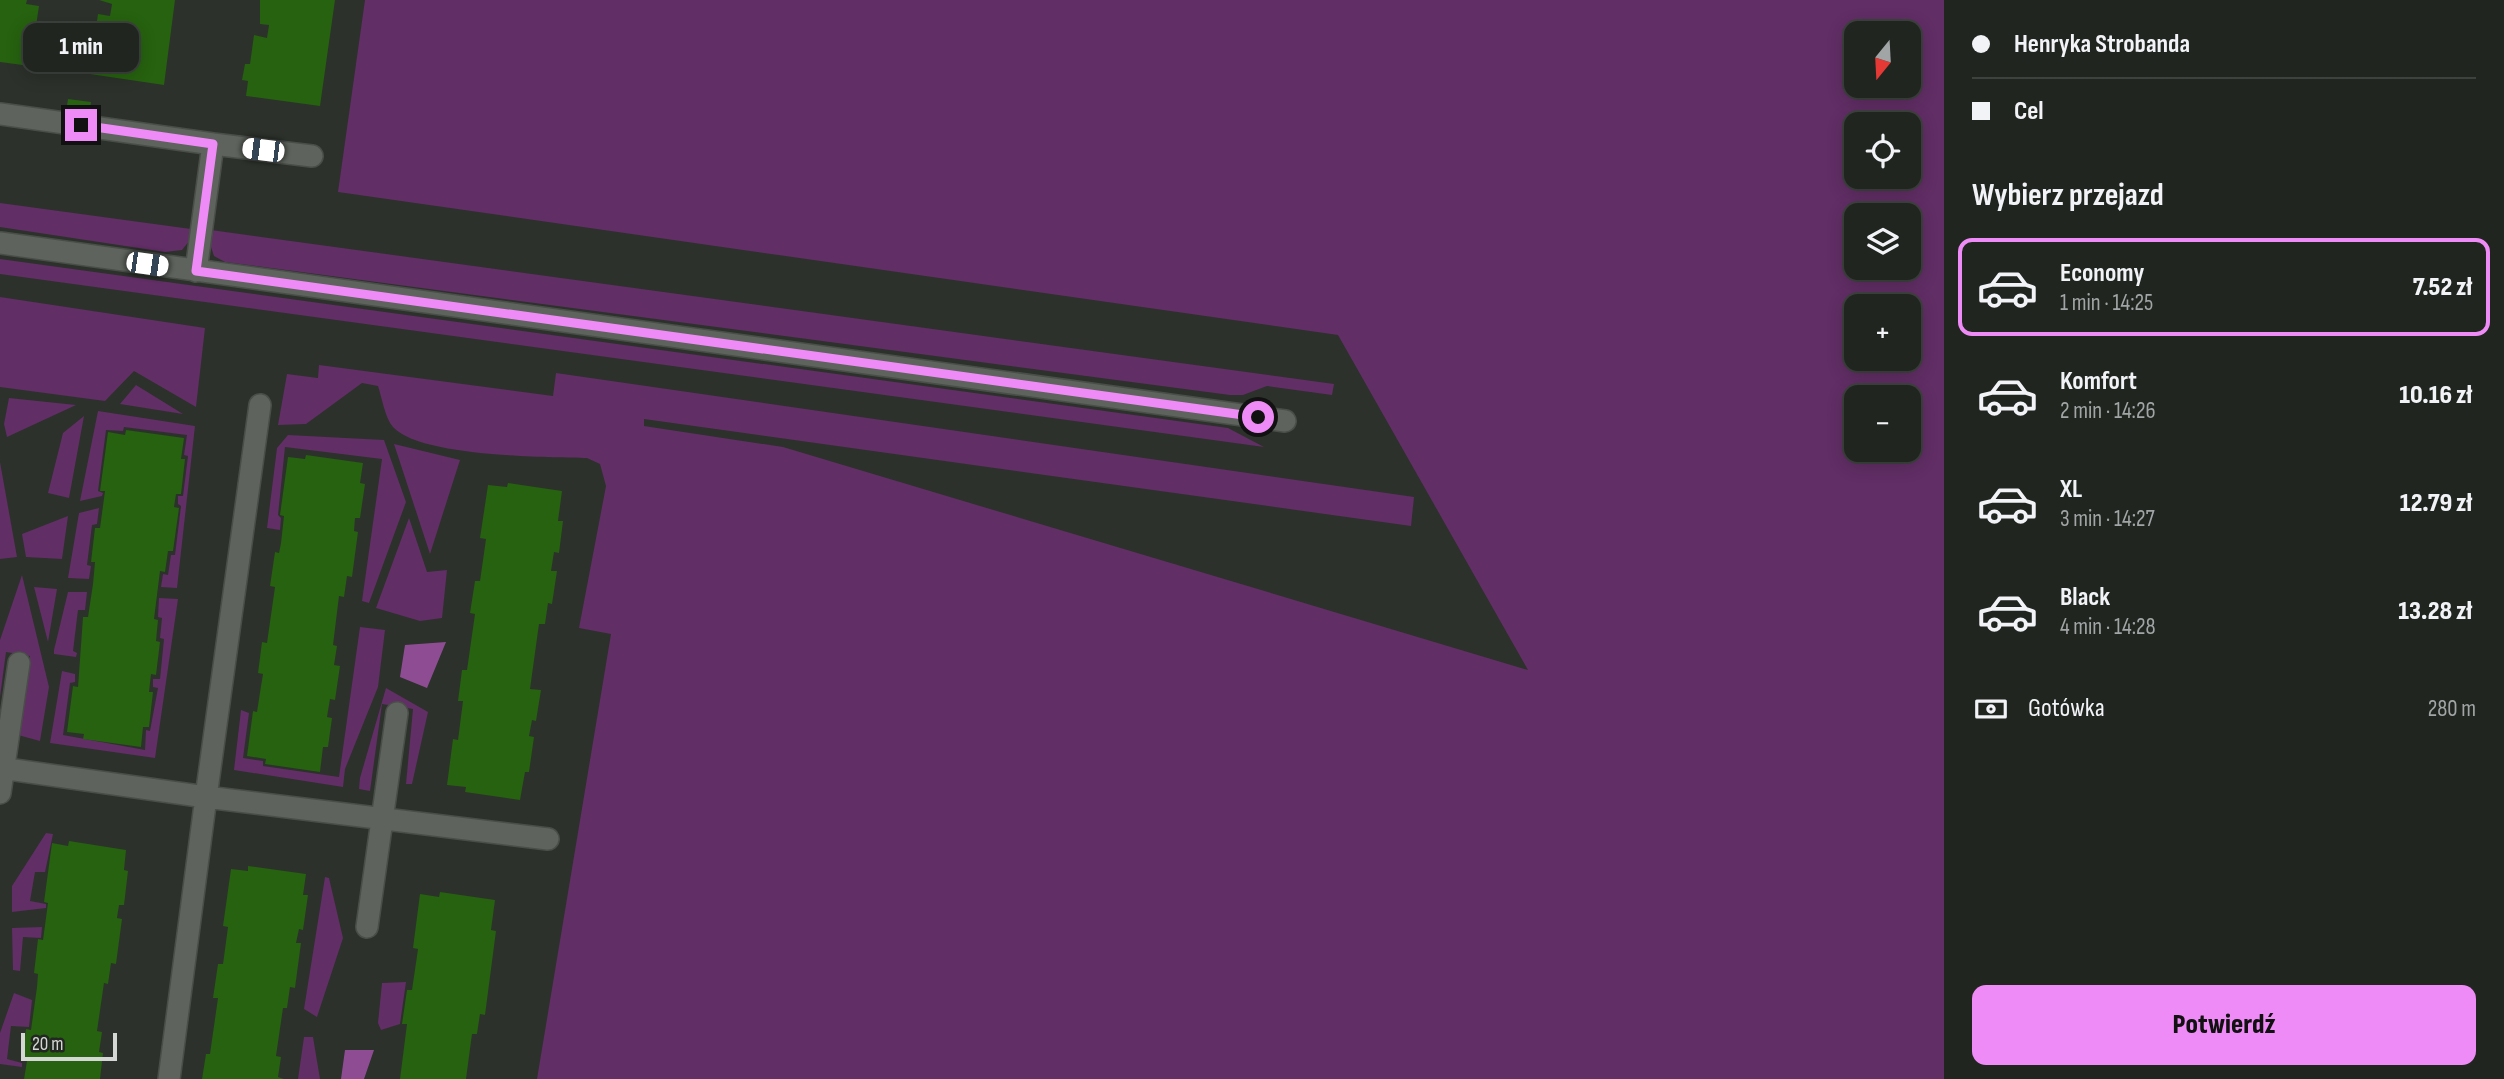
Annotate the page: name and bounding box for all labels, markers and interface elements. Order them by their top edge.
north arrow [1844,21,1922,98]
map controls [1844,21,1921,462]
callout: 1 min [23,24,139,72]
text: Henryka Strobanda [2014,29,2190,60]
text: 1 min [59,33,103,61]
text: Cel [2014,96,2044,127]
route end [65,109,97,141]
button: locate [1844,112,1921,189]
car [241,137,286,163]
text: Wybierz przejazd [1972,176,2164,215]
button: layers [1844,203,1921,280]
car [125,251,170,277]
icon: car [1976,256,2039,319]
text: Economy [2060,258,2144,289]
text: 7.52 zł [2413,272,2472,303]
text: 1 min · 14:25 [2060,289,2153,317]
button: + [1844,294,1921,371]
icon: car [1976,364,2039,427]
text: Komfort [2060,366,2137,397]
text: 10.16 zł [2399,380,2472,411]
button: − [1844,385,1921,462]
text: 2 min · 14:26 [2060,397,2155,425]
route start [1242,401,1274,433]
icon: car [1976,472,2039,535]
text: XL [2060,474,2082,505]
text: 12.79 zł [2400,488,2472,519]
text: 3 min · 14:27 [2060,505,2155,533]
icon: car [1976,580,2039,643]
text: Black [2060,582,2110,613]
text: 13.28 zł [2398,596,2472,627]
text: 4 min · 14:28 [2060,613,2156,641]
icon: cash [1972,690,2010,728]
text: Gotówka [2028,693,2105,724]
text: 280 m [2428,695,2476,723]
button: Potwierdź [1972,985,2476,1065]
scale bar [21,1030,117,1062]
text: 20 m [32,1033,64,1056]

